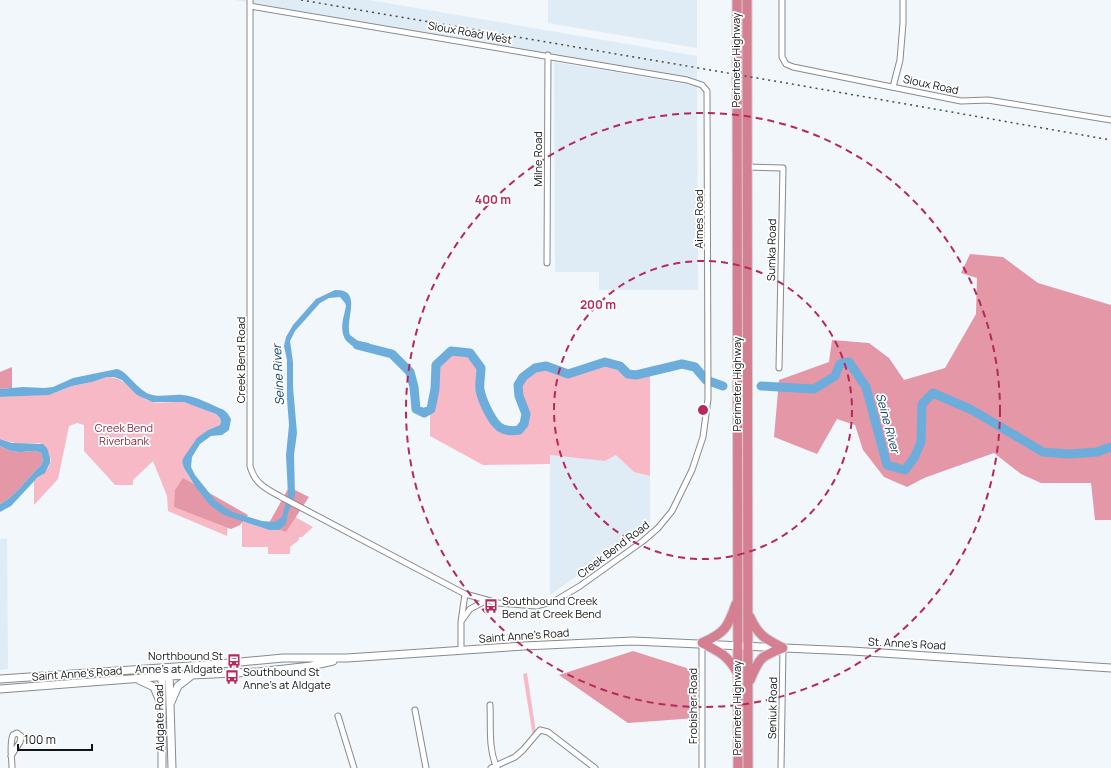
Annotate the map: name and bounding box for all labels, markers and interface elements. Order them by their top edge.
street label: Perimeter Highway [728,12,743,107]
street label: Sioux Road West [427,17,513,47]
street label: Sioux Road [902,71,960,97]
street label: Milne Road [530,131,545,187]
street label: Aimes Road [691,189,706,249]
text: 400 m [475,191,511,208]
street label: Sumka Road [763,219,779,281]
text: 200 m [580,296,616,313]
street label: Creek Bend Road [233,317,248,403]
street label: Perimeter Highway [729,336,744,431]
water label: Seine River [268,342,288,406]
water label: Seine River [872,391,905,456]
centre of rings [696,403,710,417]
park label: Creek Bend Riverbank [95,420,153,448]
street label: Creek Bend Road [574,517,652,581]
place label: Southbound Creek Bend at Creek Bend [502,593,601,621]
bus stop icon: Southbound Creek Bend at Creek Bend [483,598,499,614]
street label: Saint Anne's Road [478,624,570,646]
street label: St. Anne's Road [868,633,946,653]
place label: Northbound St Anne's at Aldgate [135,648,224,676]
bus stop icon: Northbound St Anne's at Aldgate [226,653,242,669]
street label: Perimeter Highway [729,660,744,755]
street label: Saint Anne's Road [31,662,123,684]
place label: Southbound St Anne's at Aldgate [243,664,332,692]
street label: Frobisher Road [685,668,700,744]
bus stop icon: Southbound St Anne's at Aldgate [224,669,240,685]
street label: Seniuk Road [764,677,780,739]
street label: Aldgate Road [151,684,167,752]
scale bar [18,726,92,752]
text: 100 m [24,731,56,748]

